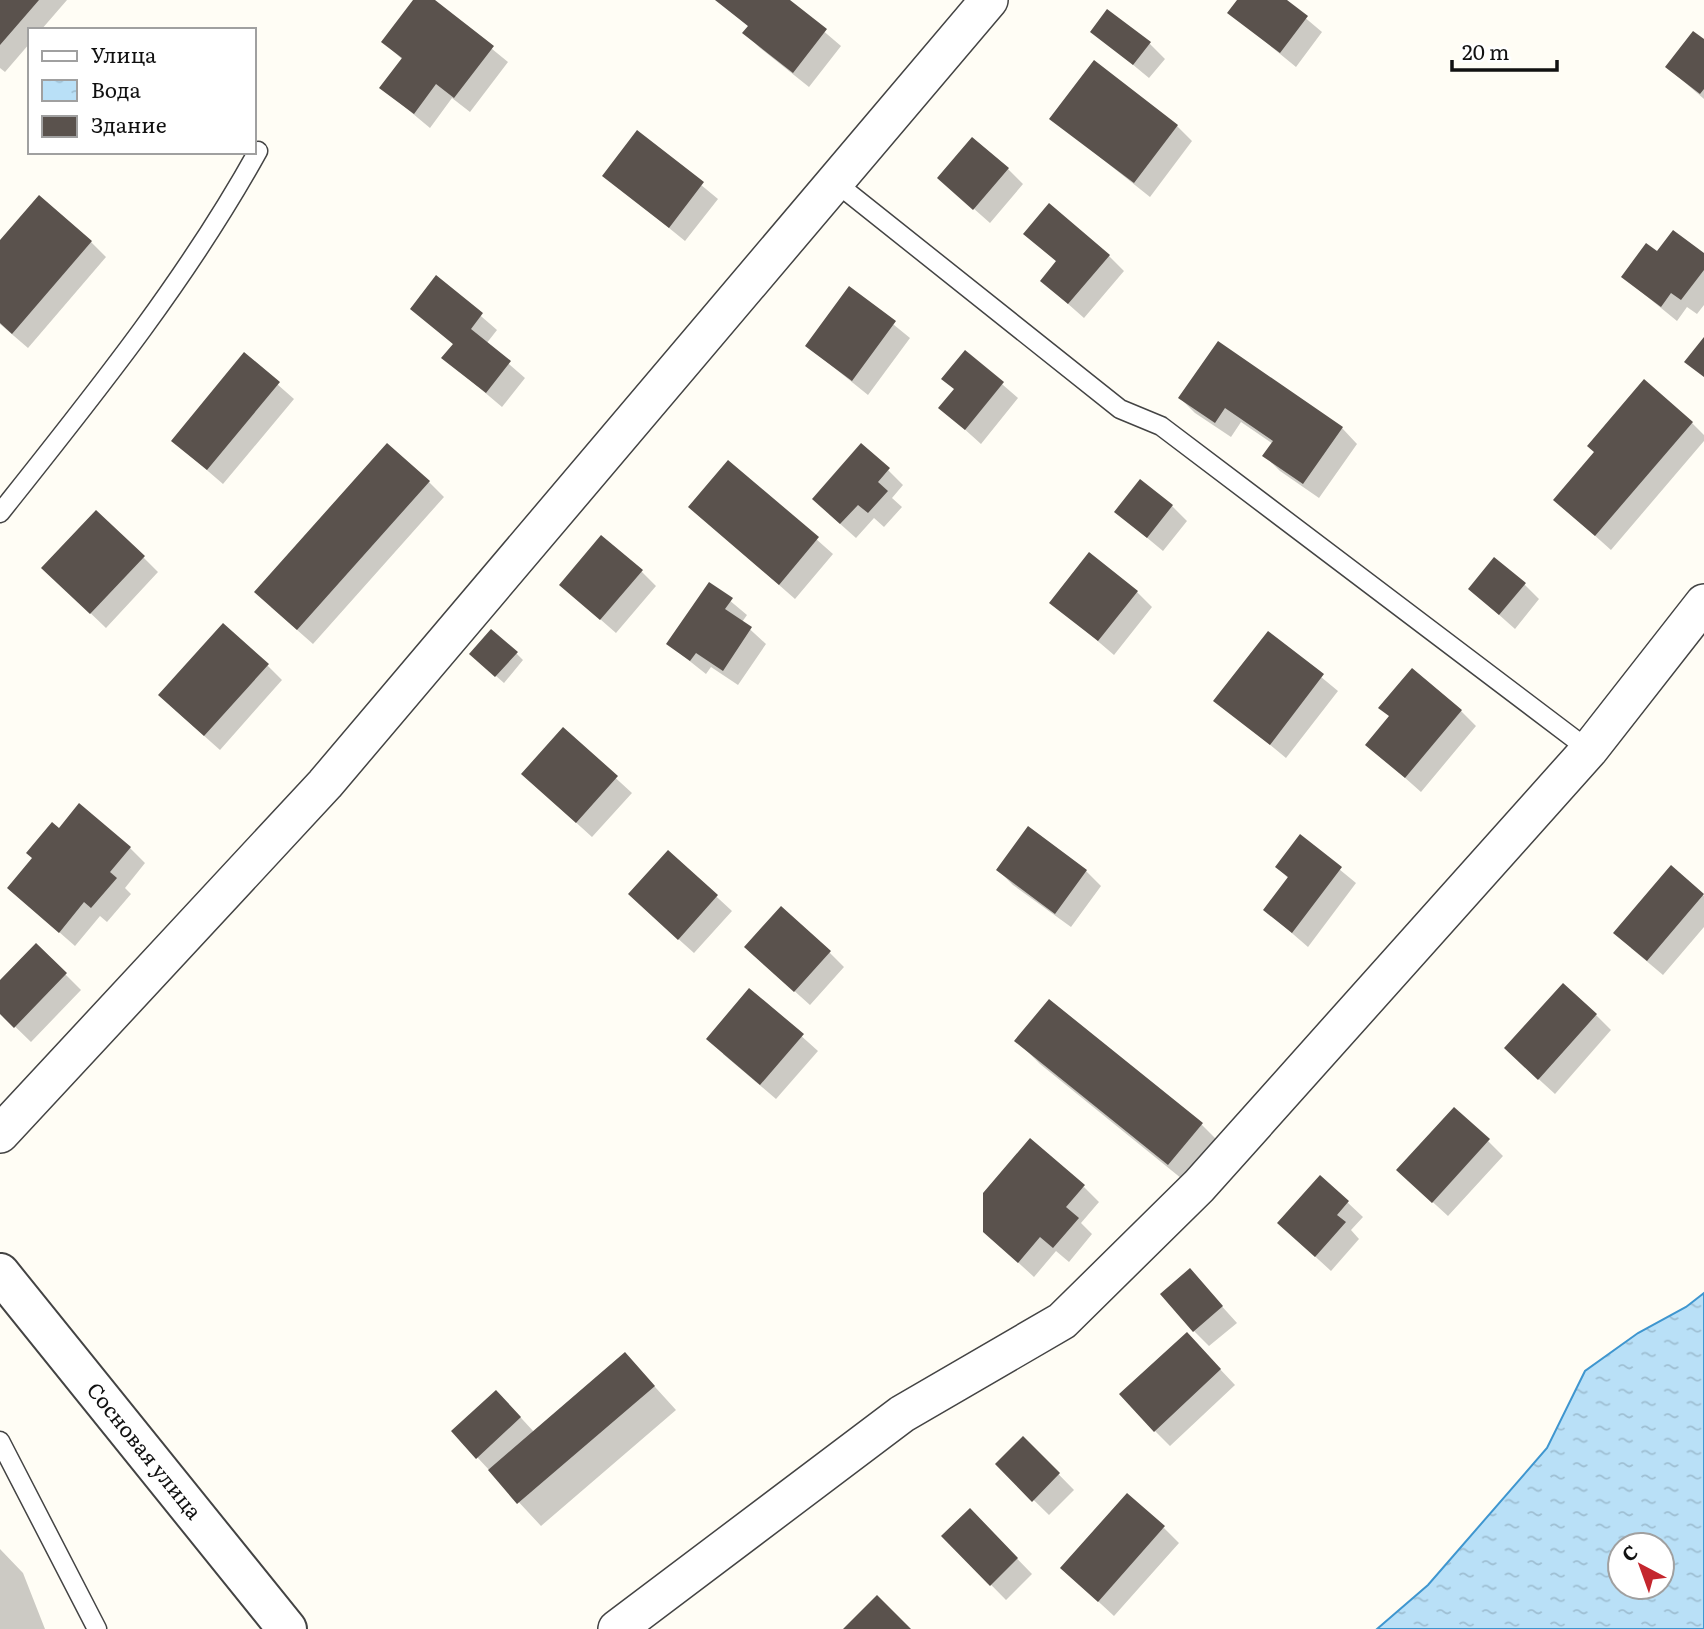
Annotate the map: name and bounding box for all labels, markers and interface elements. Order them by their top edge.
legend [28,28,256,154]
scale bar [1452,28,1557,72]
text: 20 m [1462,35,1509,66]
text: Улица [91,38,157,69]
text: Вода [91,73,142,104]
text: Здание [91,108,167,139]
street label: Сосновая улица [81,1375,211,1525]
north arrow [1606,1531,1676,1601]
text: С [1615,1537,1643,1567]

